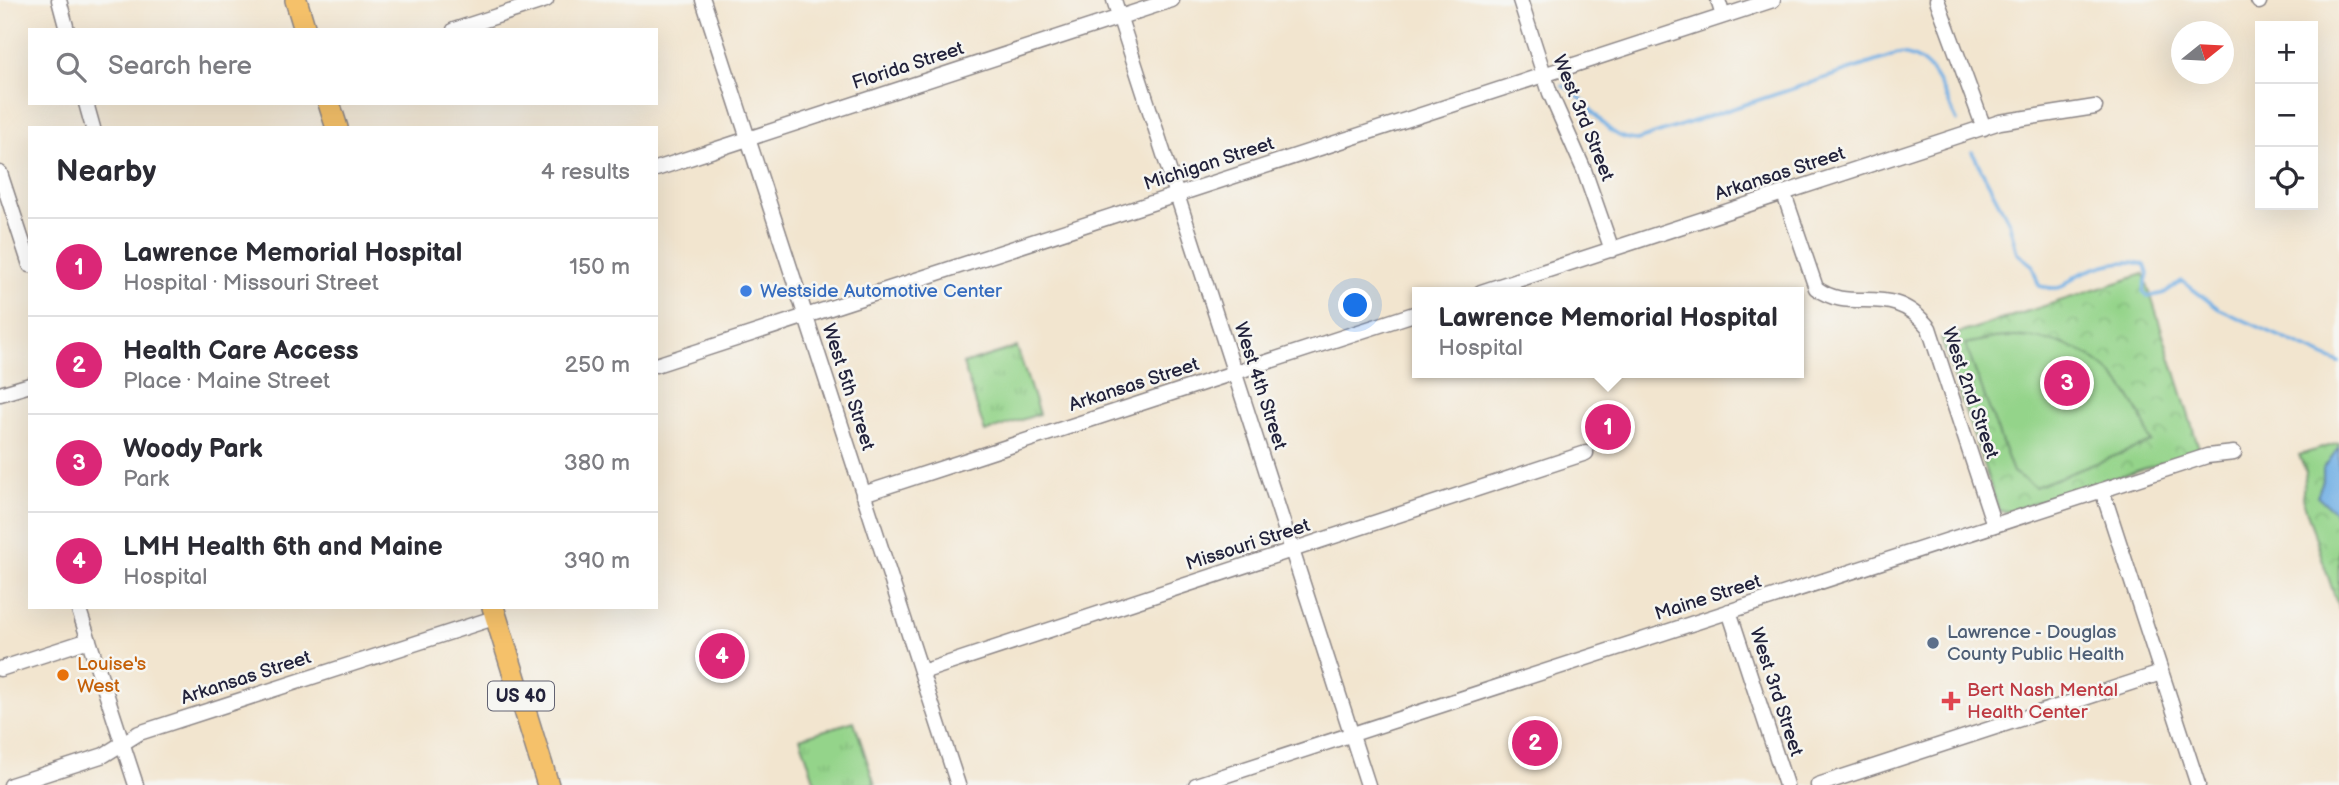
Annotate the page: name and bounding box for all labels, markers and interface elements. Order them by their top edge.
north arrow [2171,21,2234,84]
map controls [2255,21,2318,210]
button: + [2255,21,2318,84]
search box [28,28,658,105]
street label: Florida Street [849,37,967,95]
icon: search [52,48,90,86]
text: Search here [108,51,252,82]
street label: West 3rd Street [1547,52,1619,185]
button: − [2255,84,2318,147]
street label: Michigan Street [1141,132,1277,196]
street label: Arkansas Street [1712,142,1848,206]
button: locate [2255,147,2318,210]
text: Nearby [56,154,156,190]
text: 4 results [541,158,630,186]
text: Lawrence Memorial Hospital [123,238,462,269]
text: 1 [74,253,84,281]
text: 150 m [569,253,630,281]
text: Hospital · Missouri Street [123,269,379,297]
place label: Westside Automotive Center [760,280,1003,303]
marker: Westside Automotive Center [738,283,754,299]
popup [1412,287,1804,378]
your location [1338,288,1372,322]
text: Lawrence Memorial Hospital [1438,303,1778,334]
street label: West 4th Street [1229,319,1291,453]
street label: West 5th Street [817,321,879,453]
street label: West 2nd Street [1937,324,2003,462]
text: Hospital [1438,334,1523,362]
text: Health Care Access [123,336,359,367]
text: 2 [72,351,86,379]
text: 250 m [564,351,630,379]
street label: Arkansas Street [1066,353,1202,417]
pin: 3 [2044,357,2090,409]
text: Place · Maine Street [123,367,330,395]
pin: 1 [1585,401,1631,453]
text: Woody Park [123,434,263,465]
text: 3 [72,449,86,477]
text: 380 m [564,449,630,477]
text: Park [123,465,169,493]
street label: Missouri Street [1183,514,1313,576]
text: LMH Health 6th and Maine [123,532,443,563]
text: 4 [72,547,86,575]
text: 390 m [564,547,630,575]
text: Hospital [123,563,208,591]
street label: Maine Street [1652,570,1764,626]
place label: Lawrence - Douglas County Public Health [1947,621,2124,666]
street label: West 3rd Street [1744,625,1808,759]
pin: 4 [699,630,745,682]
marker: Lawrence - Douglas County Public Health [1925,635,1941,651]
street label: Arkansas Street [178,646,314,710]
place label: Louise's West [77,653,146,698]
marker: Louise's West [55,667,71,683]
place label: Bert Nash Mental Health Center [1967,679,2118,724]
road number: US 40 [488,682,554,710]
marker: Bert Nash Mental Health Center [1941,691,1961,711]
pin: 2 [1512,717,1558,769]

